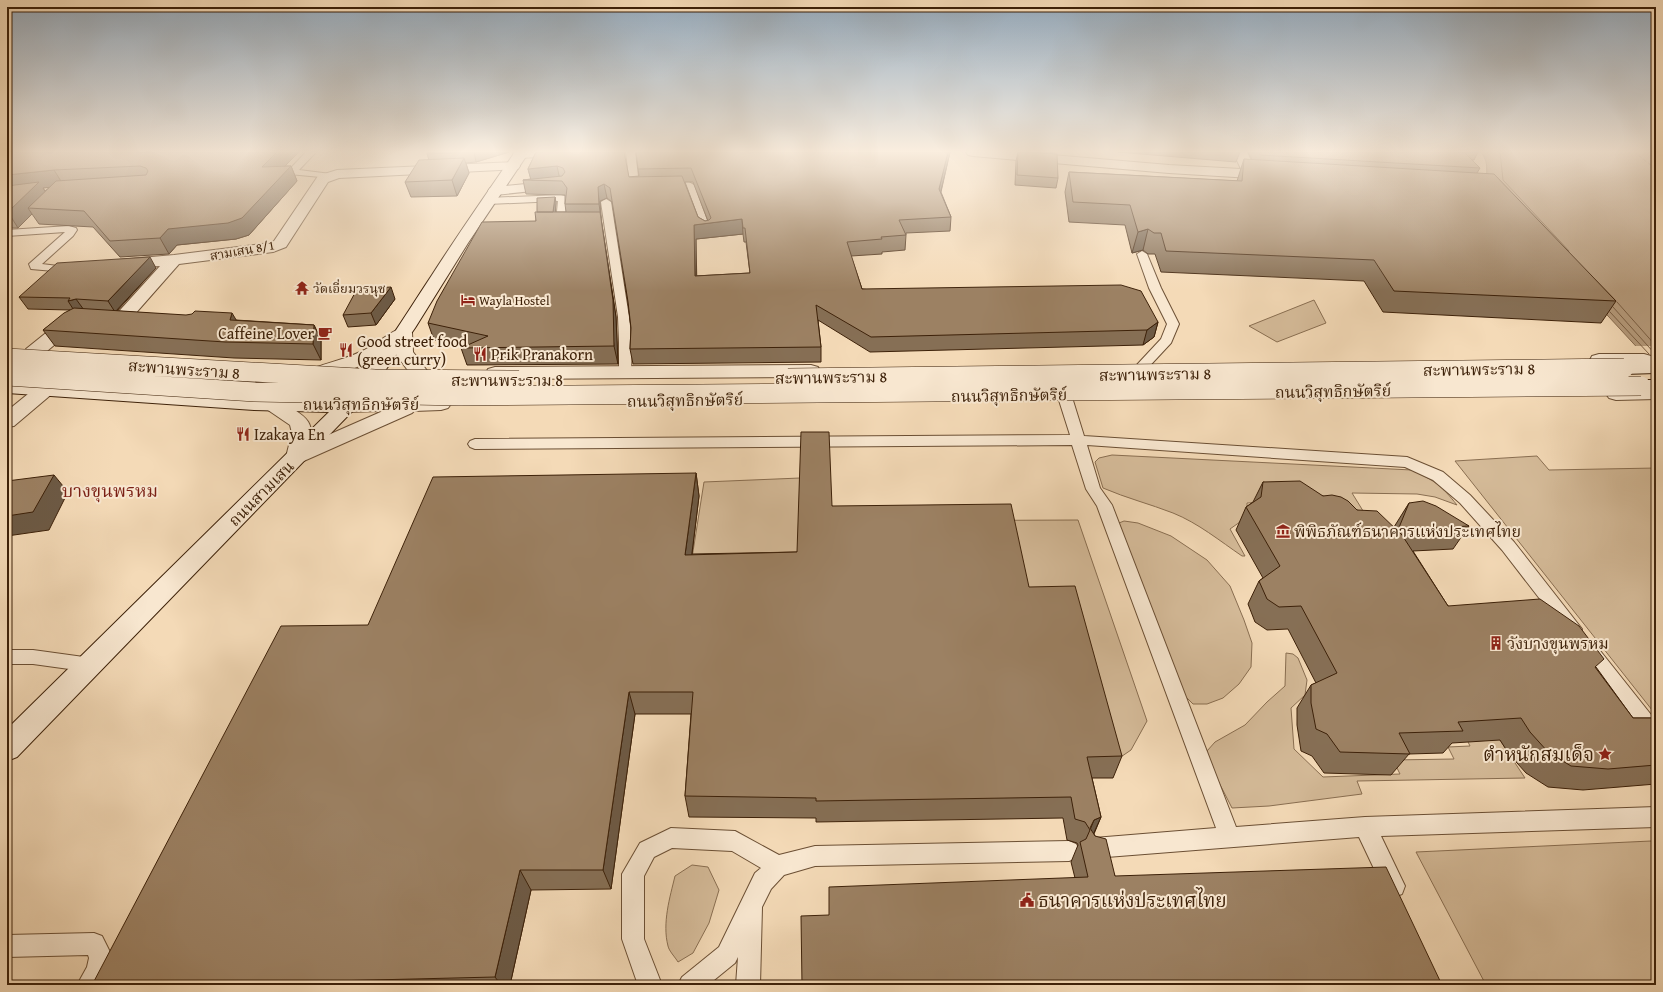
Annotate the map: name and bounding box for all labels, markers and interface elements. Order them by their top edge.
street label: สามเสน 8/1 [208,235,276,266]
place label: วัดเอี่ยมวรนุช [313,279,386,298]
temple icon: วัดเอี่ยมวรนุช [294,280,310,296]
place label: Wayla Hostel [479,291,550,310]
hotel icon: Wayla Hostel [460,292,476,308]
place label: Caffeine Lover [218,321,314,345]
cafe icon: Caffeine Lover [317,325,333,341]
place label: Good street food (green curry) [357,329,468,371]
restaurant icon: Good street food (green curry) [338,342,354,358]
place label: Prik Pranakorn [491,342,593,366]
restaurant icon: Prik Pranakorn [472,346,488,362]
street label: สะพานพระราม 8 [127,353,241,385]
street label: สะพานพระราม 8 [1423,356,1536,382]
street label: สะพานพระราม 8 [1099,361,1212,387]
street label: สะพานพระราม 8 [775,364,888,390]
street label: สะพานพระราม 8 [451,368,563,392]
street label: ถนนวิสุทธิกษัตริย์ [1275,378,1391,404]
street label: ถนนวิสุทธิกษัตริย์ [951,382,1067,408]
street label: ถนนวิสุทธิกษัตริย์ [627,387,743,413]
street label: ถนนวิสุทธิกษัตริย์ [303,392,419,416]
place label: Izakaya En [254,422,325,446]
restaurant icon: Izakaya En [235,426,251,442]
street label: ถนนสามเสน [223,455,299,531]
district label: บางขุนพรหม [62,477,158,504]
place label: พิพิธภัณฑ์ธนาคารแห่งประเทศไทย [1294,519,1521,543]
museum icon: พิพิธภัณฑ์ธนาคารแห่งประเทศไทย [1275,523,1291,539]
place label: วังบางขุนพรหม [1507,631,1609,655]
building icon: วังบางขุนพรหม [1488,635,1504,651]
place label: ตำหนักสมเด็จ [1483,740,1594,768]
place icon: ตำหนักสมเด็จ [1597,746,1613,762]
place label: ธนาคารแห่งประเทศไทย [1038,886,1227,914]
public building icon: ธนาคารแห่งประเทศไทย [1019,892,1035,908]

